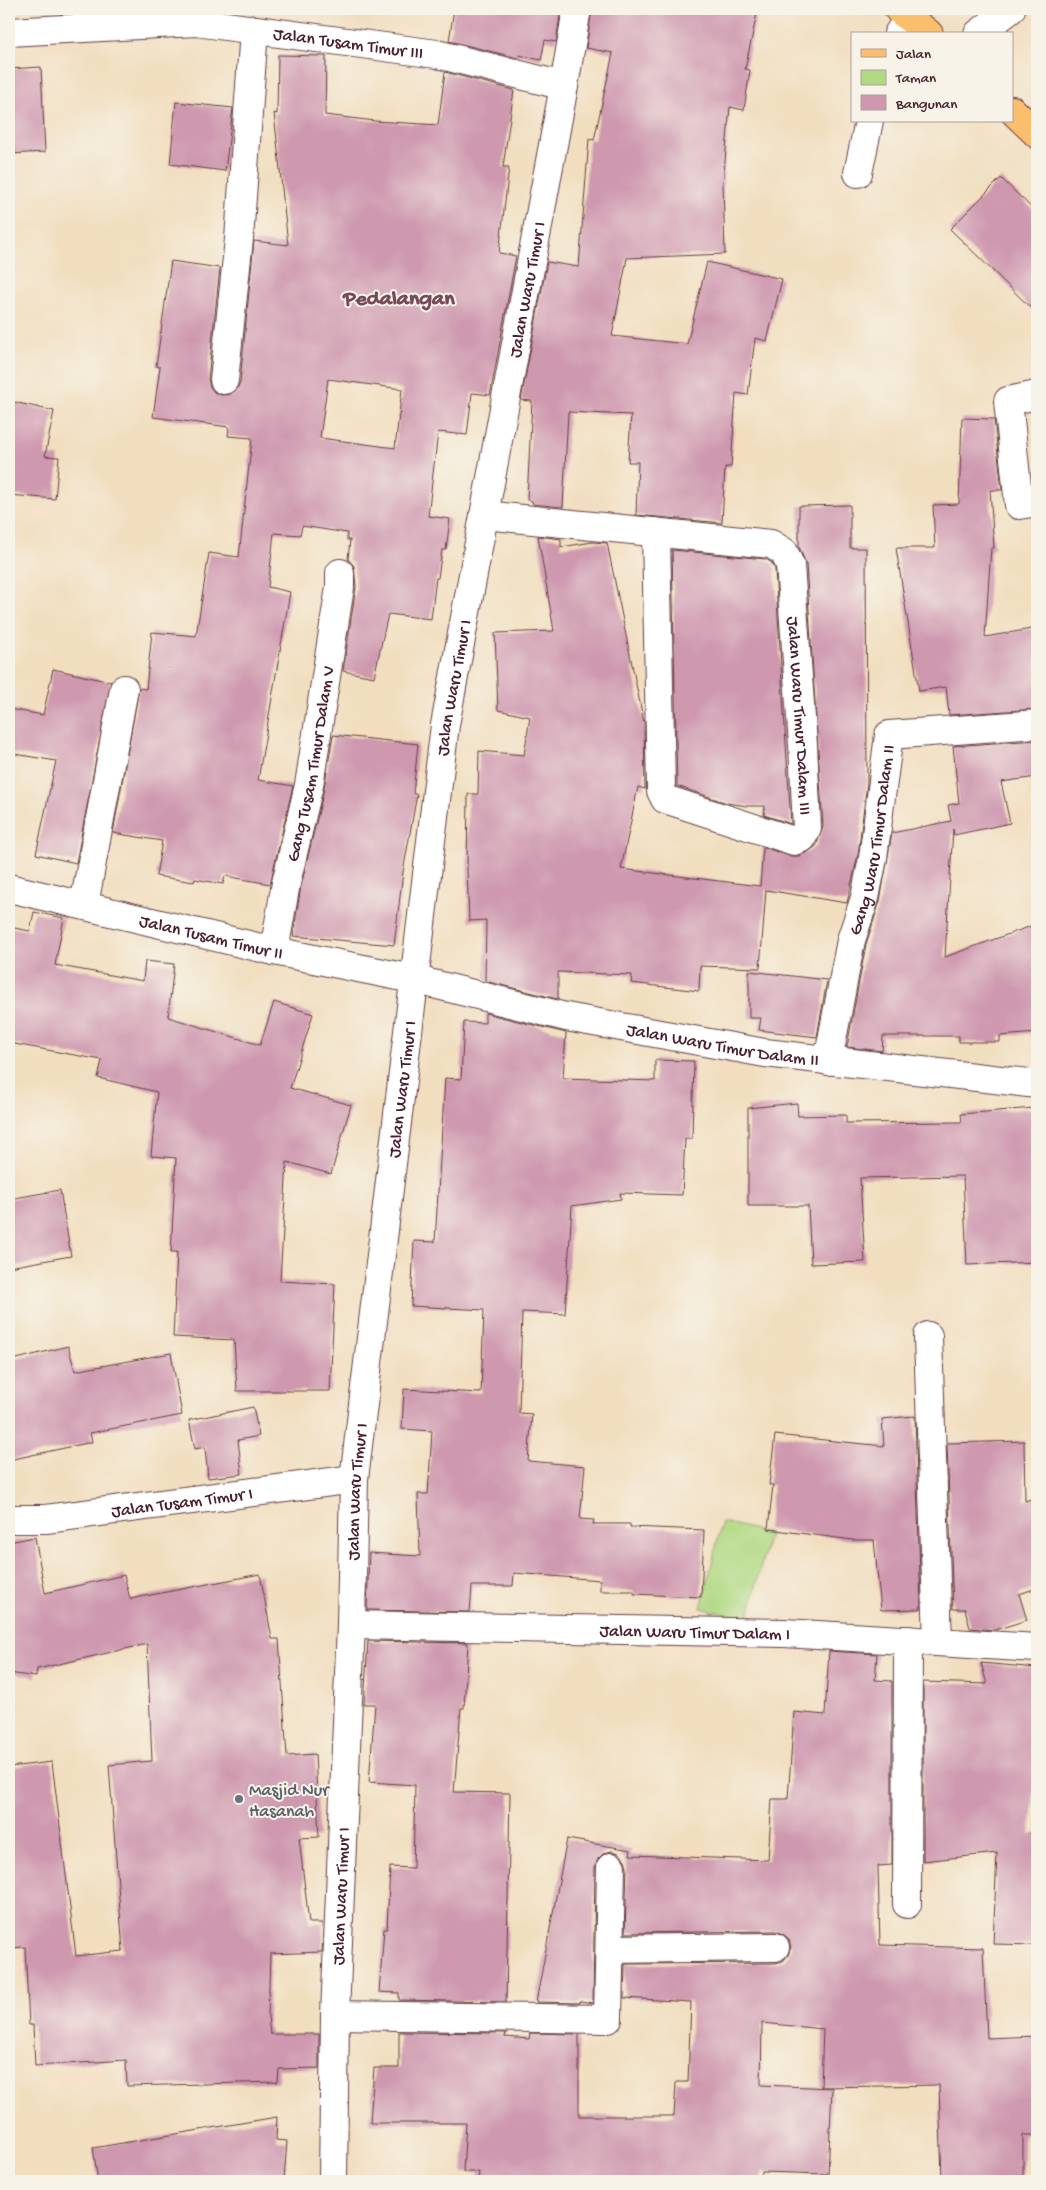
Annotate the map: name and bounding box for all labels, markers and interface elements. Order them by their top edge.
street label: Jalan Tusam Timur III [272,24,424,65]
legend [851,32,1014,122]
text: Jalan [896,46,931,64]
text: Taman [895,70,936,88]
text: Bangunan [895,96,957,114]
street label: Jalan Waru Timur I [506,220,552,359]
district label: Pedalangan [342,287,455,313]
street label: Jalan Waru Timur Dalam III [781,616,814,816]
street label: Jalan Waru Timur I [433,618,477,757]
street label: Gang Tusam Timur Dalam V [283,664,341,864]
street label: Gang Waru Timur Dalam II [845,744,901,938]
street label: Jalan Tusam Timur II [137,911,284,966]
street label: Jalan Waru Timur I [385,1020,422,1159]
street label: Jalan Waru Timur Dalam II [624,1020,820,1072]
street label: Jalan Waru Timur I [344,1422,374,1561]
street label: Jalan Tusam Timur I [110,1484,254,1523]
street label: Jalan Waru Timur Dalam I [599,1622,791,1646]
place label: Masjid Nur Hasanah [249,1781,330,1823]
marker: Masjid Nur Hasanah [233,1793,245,1805]
street label: Jalan Waru Timur I [329,1827,356,1965]

